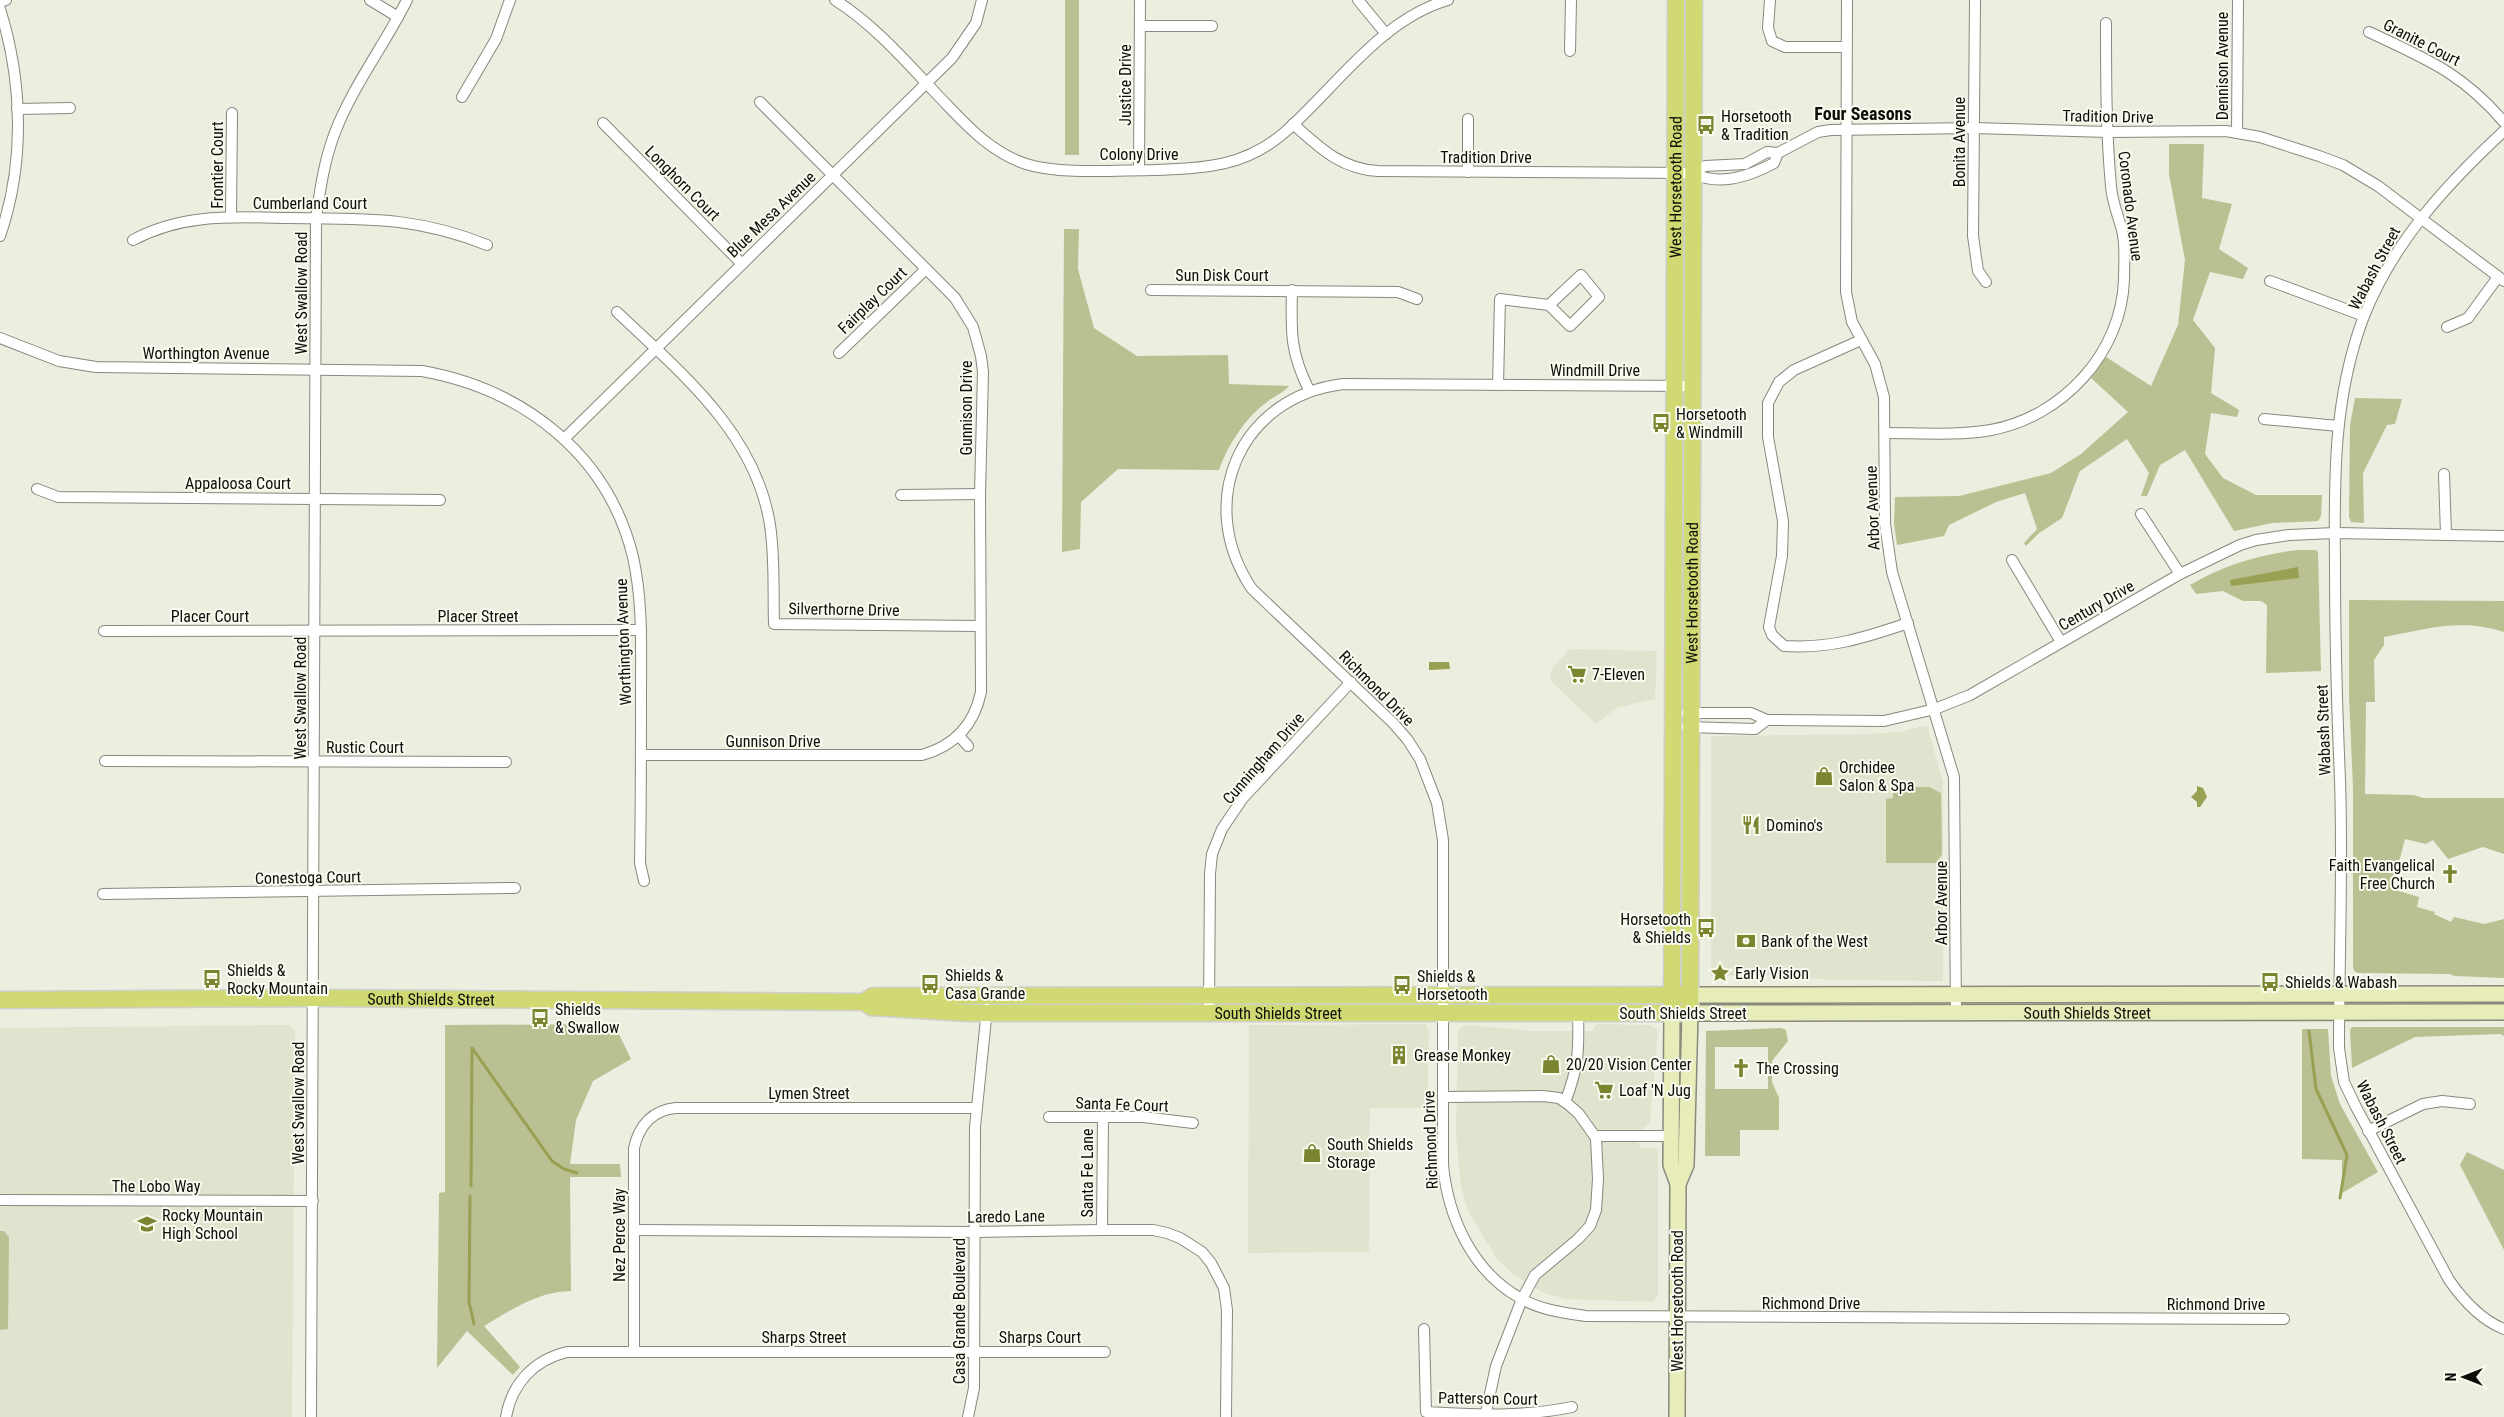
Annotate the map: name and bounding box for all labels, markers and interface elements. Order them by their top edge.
street label: Dennison Avenue [2213,12,2232,120]
street label: Granite Court [2380,15,2464,70]
street label: Justice Drive [1116,44,1135,126]
street label: Bonita Avenue [1950,97,1969,187]
district label: Four Seasons [1814,103,1912,124]
street label: Tradition Drive [2062,106,2154,127]
place label: Horsetooth & Tradition [1721,107,1792,144]
bus stop icon: Horsetooth & Tradition [1695,114,1717,136]
street label: West Horsetooth Road [1666,116,1686,258]
street label: Frontier Court [208,121,227,209]
street label: Longhorn Court [641,142,724,225]
street label: Colony Drive [1100,145,1178,164]
street label: Tradition Drive [1440,148,1532,167]
street label: Coronado Avenue [2114,150,2147,262]
street label: Blue Mesa Avenue [723,167,820,261]
street label: Cumberland Court [253,194,368,213]
street label: Wabash Street [2345,223,2404,313]
street label: West Swallow Road [292,231,311,355]
street label: Fairplay Court [834,263,911,338]
street label: Sun Disk Court [1175,266,1269,285]
street label: Worthington Avenue [142,344,270,363]
street label: Gunnison Drive [957,360,976,456]
street label: Windmill Drive [1550,361,1640,380]
place label: Horsetooth & Windmill [1676,405,1747,442]
bus stop icon: Horsetooth & Windmill [1650,412,1672,434]
street label: Arbor Avenue [1862,465,1883,551]
street label: Appaloosa Court [185,474,291,493]
street label: West Horsetooth Road [1682,522,1702,664]
street label: Century Drive [2055,576,2137,635]
street label: Worthington Avenue [612,578,635,706]
street label: Silverthorne Drive [788,599,900,620]
street label: Placer Court [171,607,250,626]
street label: Placer Street [437,607,519,626]
street label: West Swallow Road [291,636,310,760]
street label: Richmond Drive [1335,647,1418,730]
supermarket icon: 7-Eleven [1566,663,1588,685]
place label: 7-Eleven [1592,665,1645,684]
street label: Wabash Street [2312,684,2335,776]
street label: Cunningham Drive [1219,709,1308,808]
street label: Gunnison Drive [725,732,821,751]
street label: Rustic Court [326,738,404,757]
place label: Orchidee Salon & Spa [1839,758,1914,795]
shop icon: Orchidee Salon & Spa [1813,765,1835,787]
restaurant icon: Domino's [1740,814,1762,836]
place label: Domino's [1766,816,1823,835]
place label: Faith Evangelical Free Church [2329,856,2435,893]
street label: Arbor Avenue [1932,861,1951,945]
church icon: Faith Evangelical Free Church [2439,863,2461,885]
street label: Conestoga Court [255,867,362,888]
place label: Horsetooth & Shields [1620,910,1691,947]
bus stop icon: Horsetooth & Shields [1695,917,1717,939]
bank icon: Bank of the West [1735,930,1757,952]
place label: Bank of the West [1761,932,1868,951]
place label: Shields & Rocky Mountain [227,961,328,998]
place icon: Early Vision [1709,962,1731,984]
place label: Early Vision [1735,964,1809,983]
place label: Shields & Casa Grande [945,966,1025,1003]
place label: Shields & Horsetooth [1417,967,1488,1004]
bus stop icon: Shields & Rocky Mountain [201,968,223,990]
bus stop icon: Shields & Wabash [2259,971,2281,993]
bus stop icon: Shields & Casa Grande [919,973,941,995]
place label: Shields & Wabash [2285,973,2397,992]
bus stop icon: Shields & Horsetooth [1391,974,1413,996]
street label: South Shields Street [367,989,495,1009]
place label: Shields & Swallow [555,1000,620,1037]
street label: South Shields Street [2024,1003,2151,1023]
street label: South Shields Street [1214,1004,1342,1023]
street label: South Shields Street [1619,1004,1747,1023]
bus stop icon: Shields & Swallow [529,1007,551,1029]
street label: West Swallow Road [289,1041,308,1165]
building icon: Grease Monkey [1388,1044,1410,1066]
place label: Grease Monkey [1414,1046,1511,1065]
shop icon: 20/20 Vision Center [1540,1053,1562,1075]
place label: 20/20 Vision Center [1566,1055,1692,1074]
church icon: The Crossing [1730,1057,1752,1079]
place label: The Crossing [1756,1059,1839,1078]
street label: Wabash Street [2352,1077,2411,1167]
supermarket icon: Loaf 'N Jug [1593,1079,1615,1101]
place label: Loaf 'N Jug [1619,1081,1691,1100]
street label: Lymen Street [768,1084,850,1103]
street label: Richmond Drive [1419,1090,1442,1190]
street label: Santa Fe Court [1075,1093,1169,1116]
street label: Santa Fe Lane [1078,1128,1097,1218]
place label: South Shields Storage [1327,1135,1413,1172]
shop icon: South Shields Storage [1301,1142,1323,1164]
street label: The Lobo Way [112,1177,201,1196]
street label: Nez Perce Way [610,1188,629,1282]
place label: Rocky Mountain High School [162,1206,263,1243]
street label: Laredo Lane [967,1206,1045,1227]
school or university icon: Rocky Mountain High School [136,1213,158,1235]
street label: West Horsetooth Road [1668,1230,1687,1372]
street label: Casa Grande Boulevard [950,1238,969,1384]
street label: Richmond Drive [1762,1294,1860,1313]
street label: Richmond Drive [2167,1295,2265,1314]
street label: Sharps Street [762,1328,847,1347]
street label: Sharps Court [999,1328,1081,1347]
north arrow [2439,1352,2489,1402]
text: N [2443,1373,2459,1381]
street label: Patterson Court [1438,1388,1538,1409]

